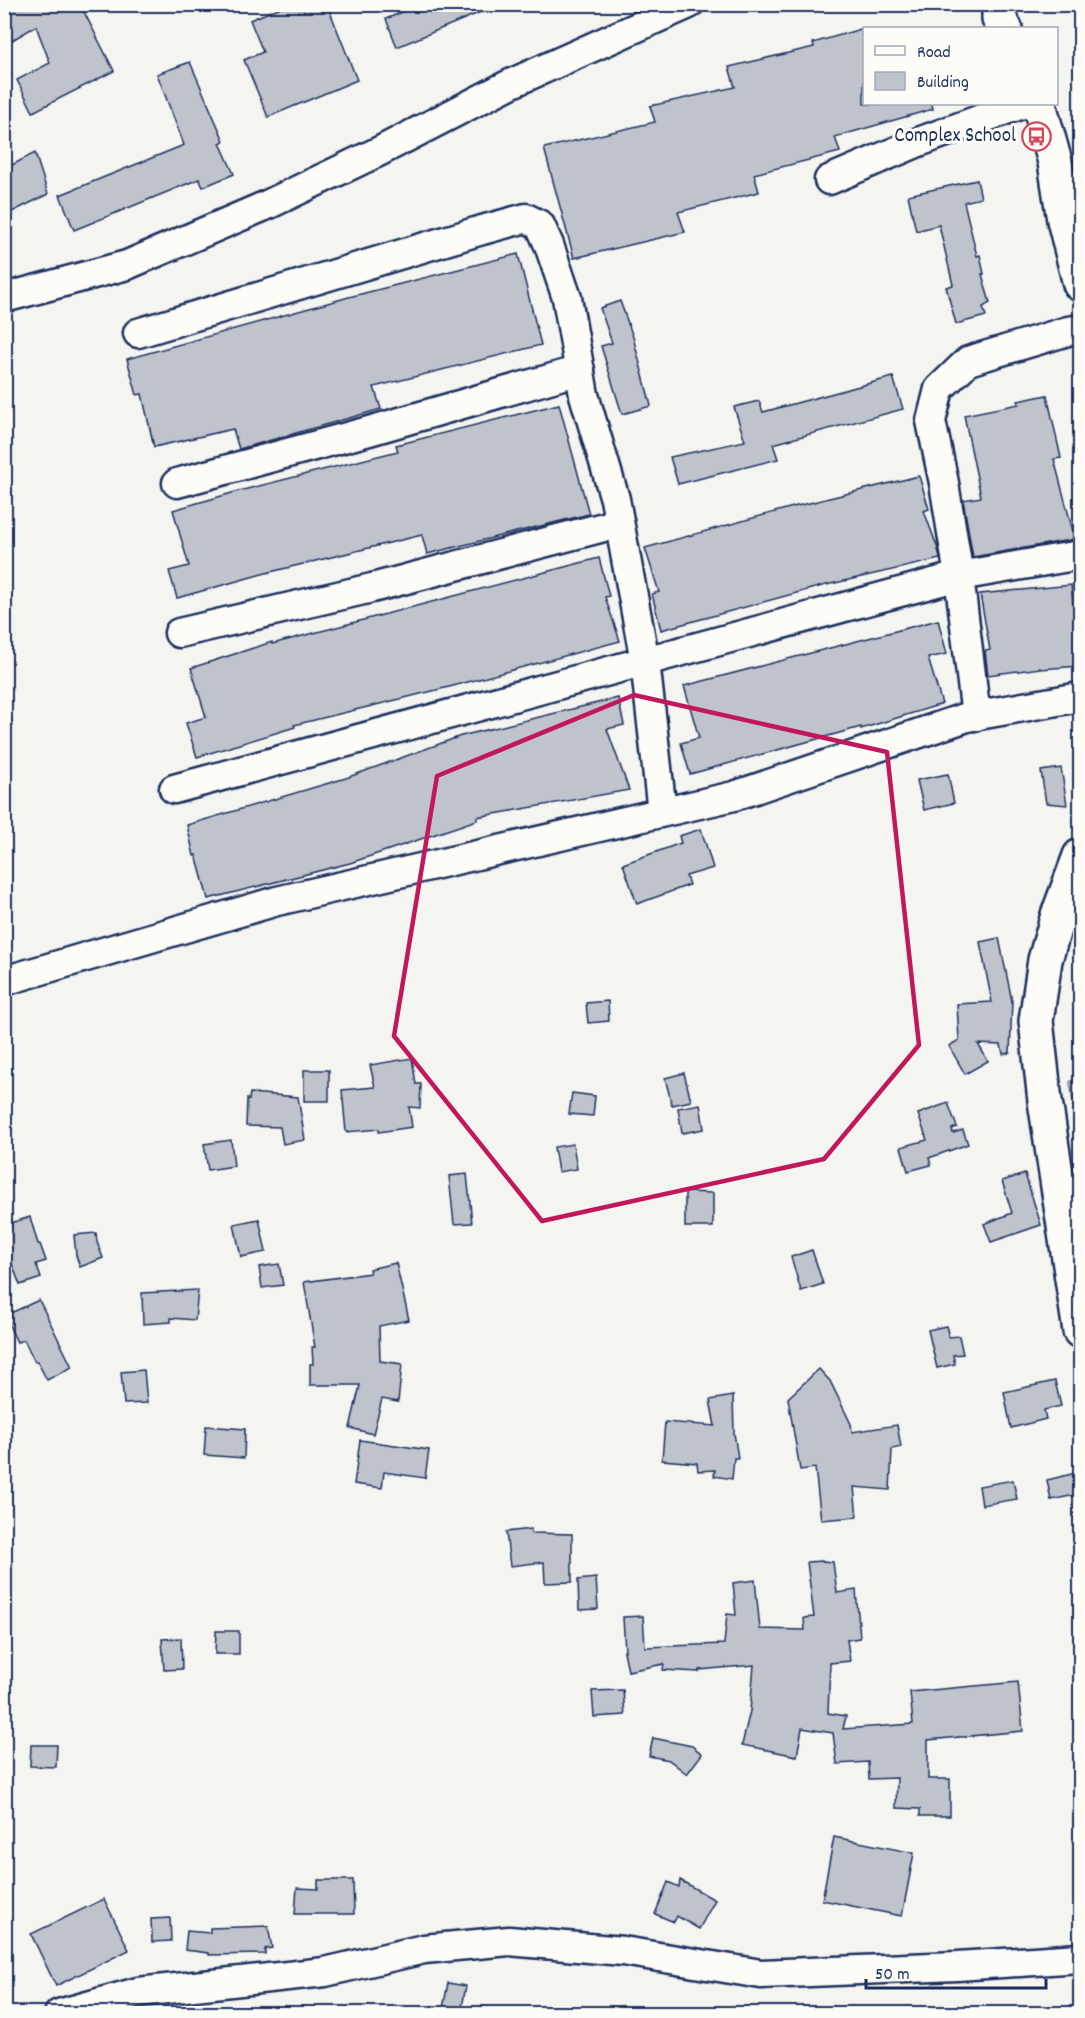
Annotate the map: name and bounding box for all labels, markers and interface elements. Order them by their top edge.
legend [863,27,1058,105]
text: Road [917,41,951,66]
text: Building [917,71,969,96]
bus stop icon: Complex School [1021,121,1053,153]
place label: Complex School [894,122,1016,152]
scale bar [866,1952,1046,1990]
text: 50 m [875,1963,910,1988]

